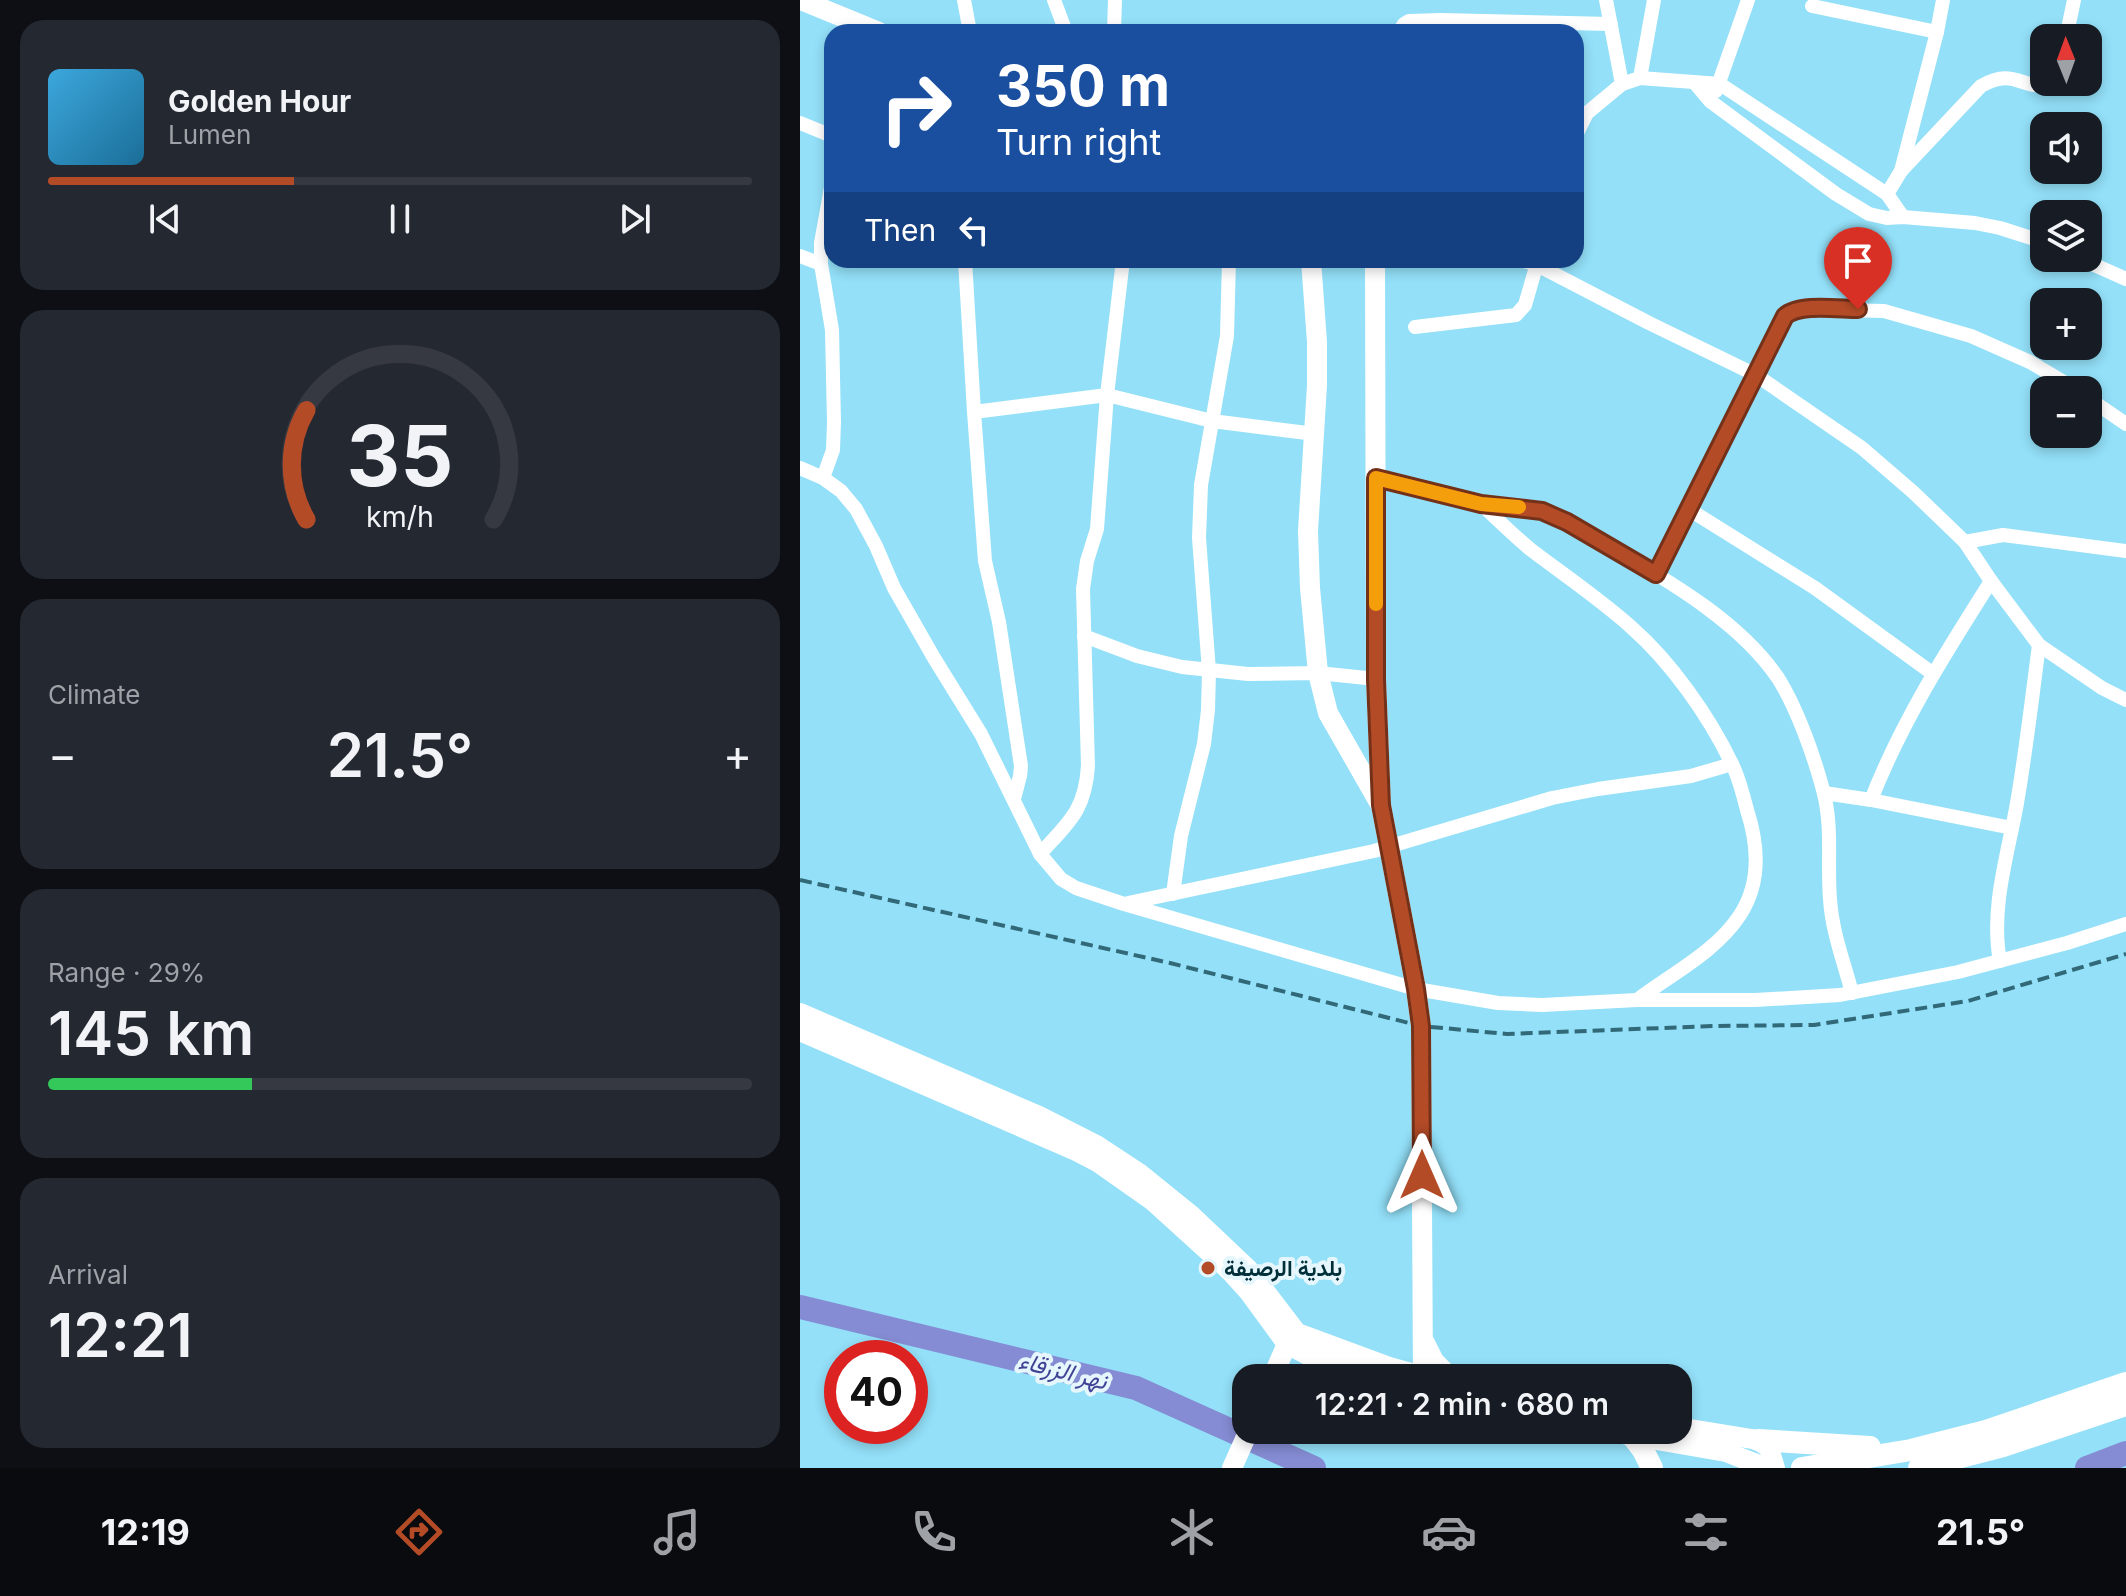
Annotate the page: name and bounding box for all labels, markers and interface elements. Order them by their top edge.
north arrow [2030,24,2102,96]
map controls [2030,24,2102,448]
text: 350 m [996,52,1170,120]
icon: right [864,56,968,160]
text: Golden Hour [168,83,351,119]
button: sound [2030,112,2102,184]
text: Lumen [168,119,251,150]
text: Turn right [996,120,1161,164]
icon: previous [143,197,187,241]
icon: pause [378,197,422,241]
icon: next [613,197,657,241]
button: layers [2030,200,2102,272]
icon: left [952,208,996,252]
text: Then [864,212,936,248]
pin [1824,227,1892,309]
icon: arrive [1836,239,1880,283]
button: + [2030,288,2102,360]
button: − [2030,376,2102,448]
text: 35 [347,405,453,506]
text: km/h [366,500,434,535]
text: Climate [48,679,140,710]
text: 21.5° [327,719,473,791]
text: − [48,728,77,782]
text: + [723,728,752,782]
text: Range · 29% [48,957,205,988]
text: 145 km [48,997,254,1069]
position arrow [1380,1133,1464,1217]
place label: بلدية الرصيفة [1224,1255,1342,1282]
text: Arrival [48,1259,128,1290]
marker: بلدية الرصيفة [1199,1259,1217,1277]
text: 12:21 [48,1299,193,1371]
speed limit sign: 40 [824,1340,928,1444]
water label: نهر الزرقاء [1016,1346,1111,1397]
text: 12:21 · 2 min · 680 m [1315,1386,1609,1422]
icon: directions [391,1504,447,1560]
icon: music [649,1504,705,1560]
icon: phone [906,1504,962,1560]
icon: climate [1164,1504,1220,1560]
icon: car [1421,1504,1477,1560]
icon: filters [1678,1504,1734,1560]
text: 12:19 [101,1510,190,1554]
text: 21.5° [1936,1510,2025,1554]

